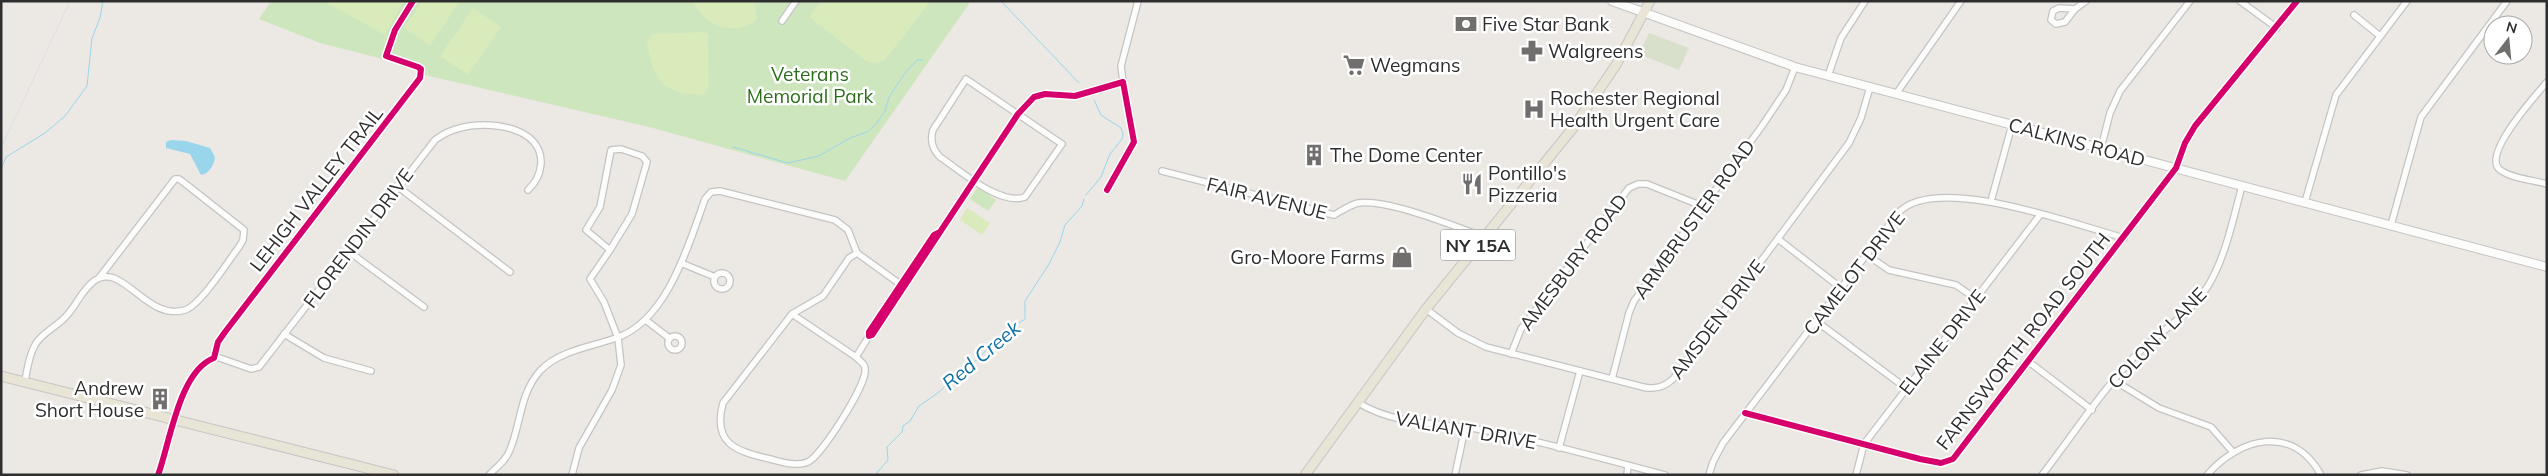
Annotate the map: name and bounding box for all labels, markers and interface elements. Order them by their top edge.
bank icon: Five Star Bank [1453,11,1479,37]
place label: Five Star Bank [1482,12,1610,36]
north arrow [2483,15,2533,65]
text: N [2504,17,2519,38]
pharmacy icon: Walgreens [1519,38,1545,64]
place label: Walgreens [1548,39,1643,63]
supermarket icon: Wegmans [1341,52,1367,78]
place label: Wegmans [1370,53,1460,77]
park label: Veterans Memorial Park [747,62,873,108]
place label: Rochester Regional Health Urgent Care [1550,86,1720,132]
hospital icon: Rochester Regional Health Urgent Care [1521,96,1547,122]
street label: LEHIGH VALLEY TRAIL [244,101,388,276]
street label: CALKINS ROAD [2006,112,2148,172]
street label: ARMBRUSTER ROAD [1628,135,1760,303]
building icon: The Dome Center [1301,142,1327,168]
place label: The Dome Center [1330,143,1483,167]
place label: Pontillo's Pizzeria [1488,161,1567,207]
street label: FLORENDIN DRIVE [298,163,418,313]
street label: FAIR AVENUE [1204,171,1330,225]
restaurant icon: Pontillo's Pizzeria [1459,171,1485,197]
street label: AMESBURY ROAD [1514,189,1632,335]
street label: CAMELOT DRIVE [1798,206,1910,340]
street label: FARNSWORTH ROAD SOUTH [1931,228,2115,454]
road number: NY 15A [1440,230,1516,260]
shop icon: Gro-Moore Farms [1389,244,1415,270]
place label: Gro-Moore Farms [1230,245,1385,269]
street label: AMSDEN DRIVE [1664,255,1770,383]
street label: COLONY LANE [2103,282,2211,394]
street label: ELAINE DRIVE [1893,285,1991,399]
water label: Red Creek [937,315,1026,395]
place label: Andrew Short House [35,376,144,422]
building icon: Andrew Short House [147,386,173,412]
street label: VALIANT DRIVE [1394,406,1538,454]

